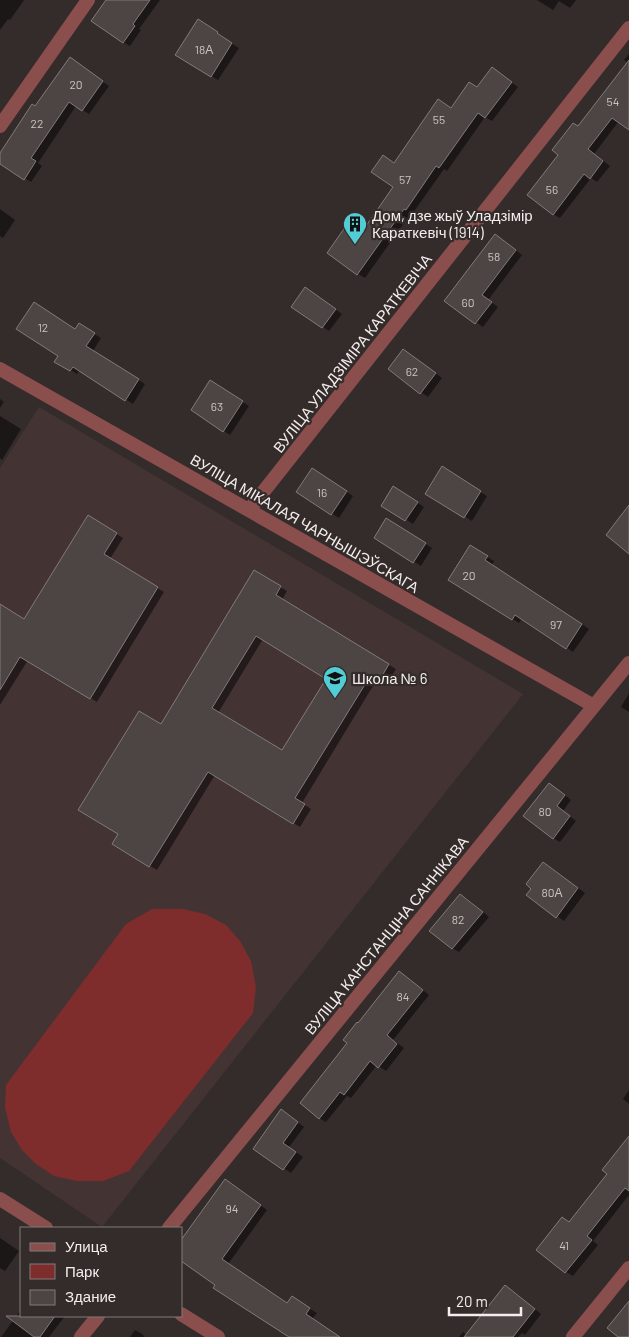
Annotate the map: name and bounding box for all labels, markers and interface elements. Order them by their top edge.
house number: 18А [195,42,213,56]
house number: 20 [69,77,83,91]
house number: 54 [607,94,619,108]
house number: 55 [433,112,445,126]
house number: 22 [31,116,43,130]
house number: 57 [399,172,411,186]
house number: 56 [546,182,558,196]
place label: Дом, дзе жыў Уладзімір Караткевіч (1914) [372,206,533,241]
building icon: Дом, дзе жыў Уладзімір Караткевіч (1914) [342,211,368,245]
house number: 58 [488,249,500,263]
street label: ВУЛІЦА УЛАДЗІМІРА КАРАТКЕВІЧА [269,250,435,456]
house number: 60 [462,295,474,309]
house number: 12 [38,320,48,334]
house number: 62 [406,364,418,378]
house number: 63 [211,399,223,413]
street label: ВУЛІЦА МІКАЛАЯ ЧАРНЫШЭЎСКАГА [188,450,422,596]
house number: 16 [317,485,327,499]
house number: 20 [462,568,476,582]
house number: 97 [550,617,562,631]
school or university icon: Школа № 6 [322,665,348,699]
place label: Школа № 6 [352,669,427,687]
house number: 80 [538,804,552,818]
street label: ВУЛІЦА КАНСТАНЦІНА САННІКАВА [300,832,472,1038]
house number: 80А [541,885,563,899]
house number: 82 [452,912,464,926]
house number: 84 [397,989,409,1003]
house number: 94 [226,1201,238,1215]
legend [20,1227,182,1317]
text: Улица [65,1237,108,1255]
house number: 41 [559,1238,569,1252]
text: Парк [65,1262,99,1280]
scale bar [449,1284,522,1316]
text: Здание [65,1287,116,1305]
text: 20 m [456,1292,488,1310]

